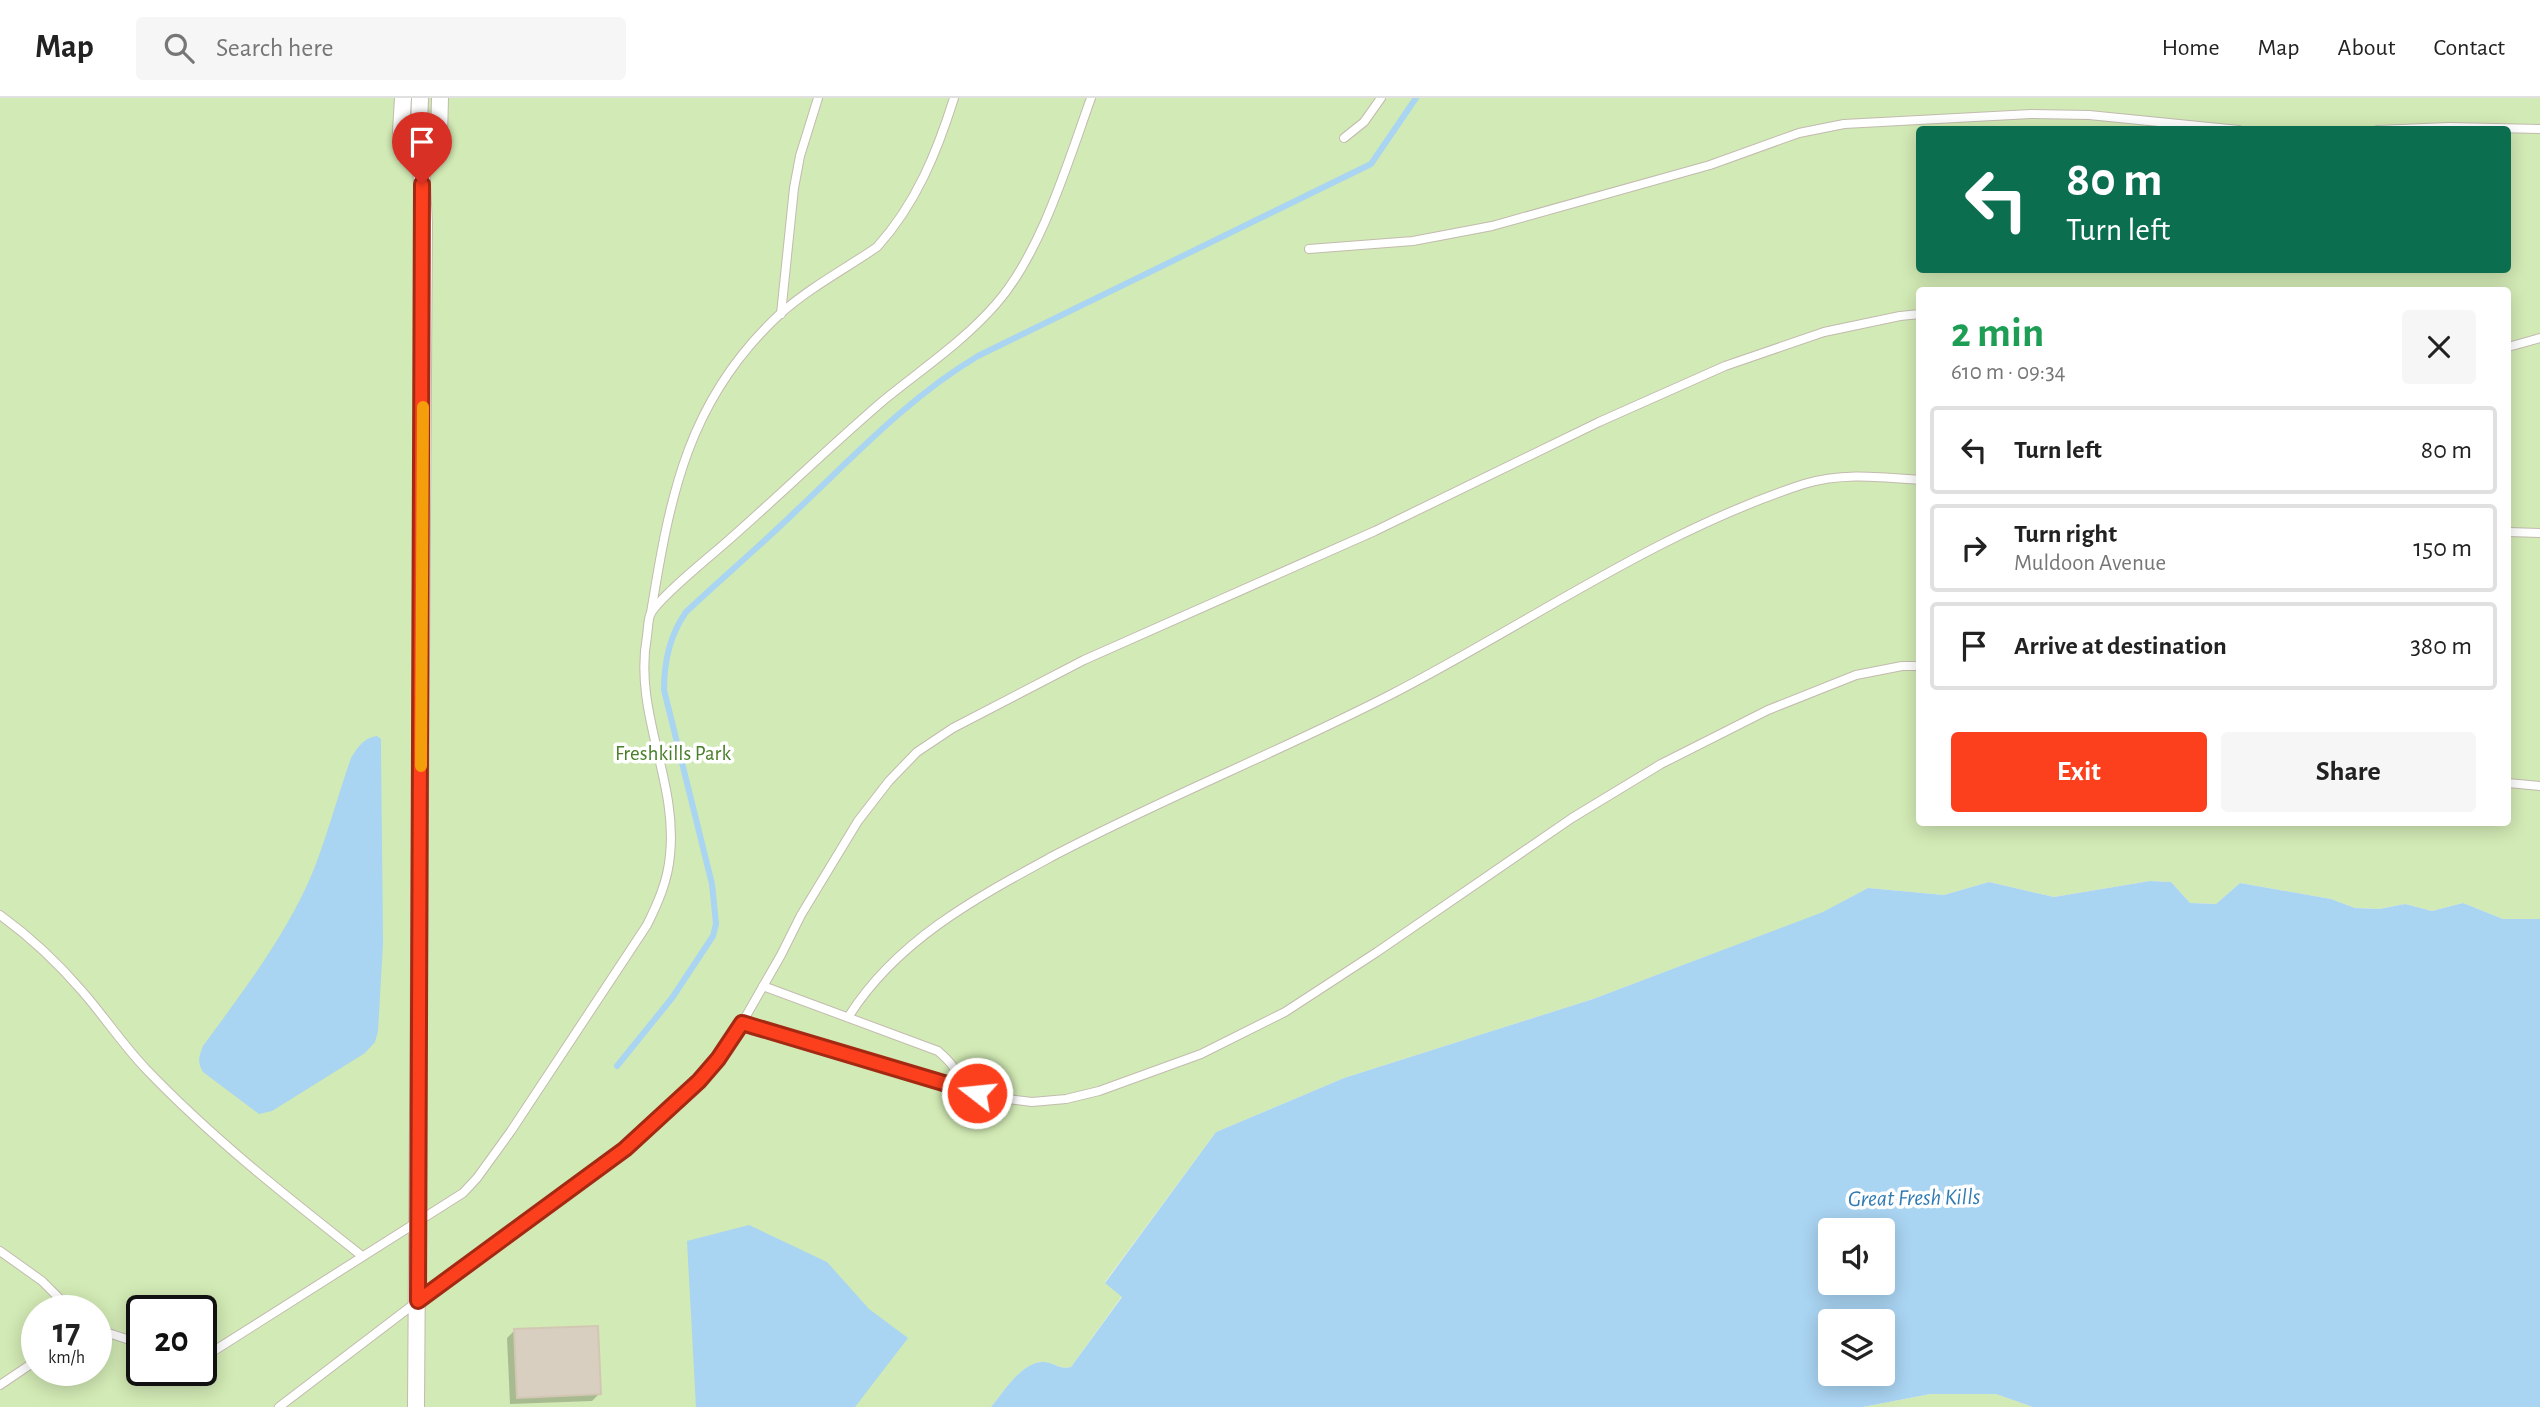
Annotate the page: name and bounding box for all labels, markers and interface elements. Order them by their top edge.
search box [136,17,626,80]
icon: search [160,29,198,67]
text: Map [35,31,94,64]
text: Search here [216,35,334,61]
text: Home [2162,36,2220,60]
text: Map [2258,36,2300,60]
text: About [2338,36,2395,60]
text: Contact [2433,36,2505,60]
pin [392,112,452,184]
icon: arrive [403,123,441,161]
icon: left [1951,154,2042,245]
text: 80 m [2066,156,2163,205]
text: Turn left [2066,214,2170,246]
button: close [2402,310,2476,384]
text: 2 min [1951,312,2044,354]
text: 610 m · 09:34 [1951,361,2066,384]
icon: left [1955,431,1993,469]
text: Turn left [2014,437,2102,463]
text: 80 m [2421,437,2472,463]
text: Turn right [2014,521,2117,547]
icon: right [1955,529,1993,567]
text: 150 m [2413,535,2472,561]
text: Muldoon Avenue [2014,552,2166,575]
icon: arrive [1955,627,1993,665]
text: Arrive at destination [2014,633,2227,659]
text: 380 m [2410,633,2472,659]
button: Exit [1951,732,2207,812]
button: Share [2221,732,2476,812]
park label: Freshkills Park [615,743,731,764]
position arrow [940,1056,1014,1130]
water label: Great Fresh Kills [1848,1186,1980,1211]
map controls [1818,1218,1895,1386]
button: sound [1818,1218,1895,1295]
speed limit sign: 20 [126,1295,217,1386]
button: layers [1818,1309,1895,1386]
text: 17 [53,1314,80,1349]
text: km/h [48,1349,85,1367]

